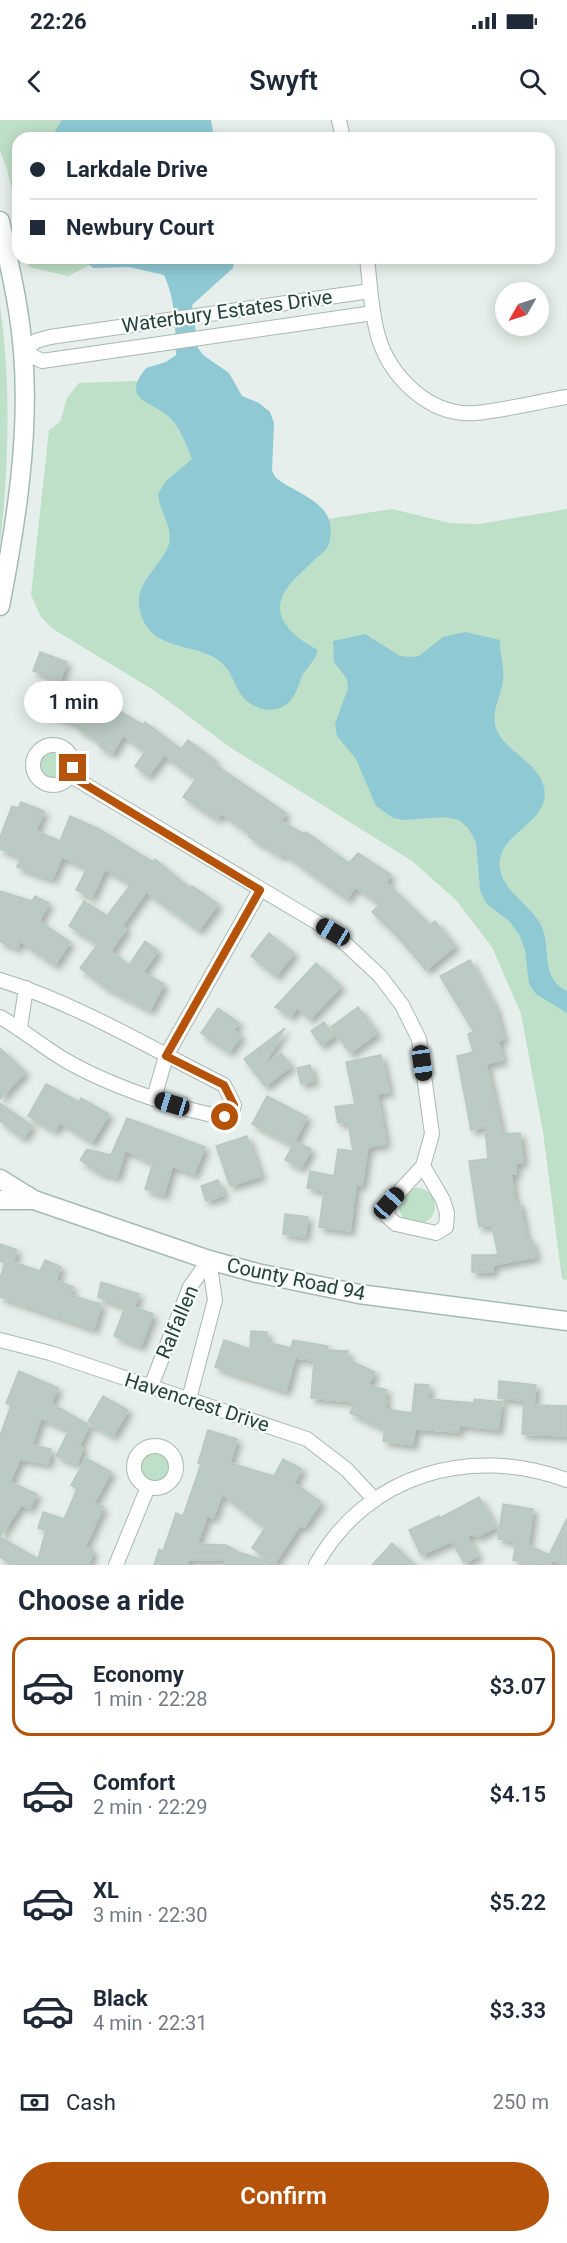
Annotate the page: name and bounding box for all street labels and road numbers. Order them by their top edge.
street label: Waterbury Estates Drive [120,284,334,338]
street label: County Road 94 [225,1253,367,1305]
street label: Ralfallen [151,1282,203,1362]
street label: Havencrest Drive [122,1367,272,1437]

